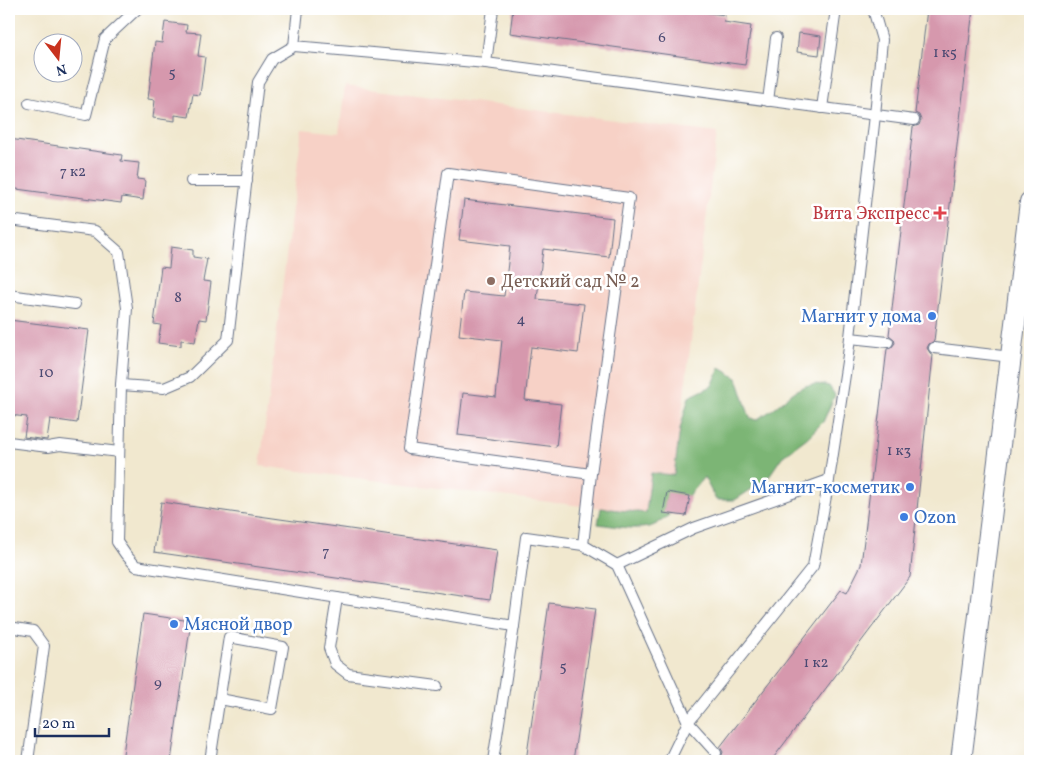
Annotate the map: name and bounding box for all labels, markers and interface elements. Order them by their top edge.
house number: 6 [658,28,666,49]
north arrow [32,32,82,82]
house number: 1 к5 [933,43,957,64]
text: N [54,59,69,80]
house number: 5 [168,63,176,84]
house number: 7 к2 [60,162,86,183]
place label: Вита Экспресс [812,202,930,227]
marker: Вита Экспресс [934,207,946,219]
place label: Детский сад № 2 [501,270,640,295]
marker: Детский сад № 2 [485,275,497,287]
house number: 8 [174,288,182,309]
place label: Магнит у дома [801,305,922,330]
house number: 4 [517,310,526,331]
marker: Магнит у дома [926,310,938,322]
house number: 10 [39,363,53,384]
house number: 1 к3 [887,441,911,462]
place label: Магнит-косметик [751,476,900,501]
marker: Магнит-косметик [904,481,916,493]
place label: Ozon [914,506,957,531]
marker: Ozon [898,511,910,523]
house number: 7 [322,542,330,563]
place label: Мясной двор [184,613,293,638]
marker: Мясной двор [168,618,180,630]
house number: 1 к2 [804,653,828,674]
house number: 5 [559,657,567,678]
house number: 9 [154,673,162,694]
scale bar [35,705,109,737]
text: 20 m [42,714,75,735]

